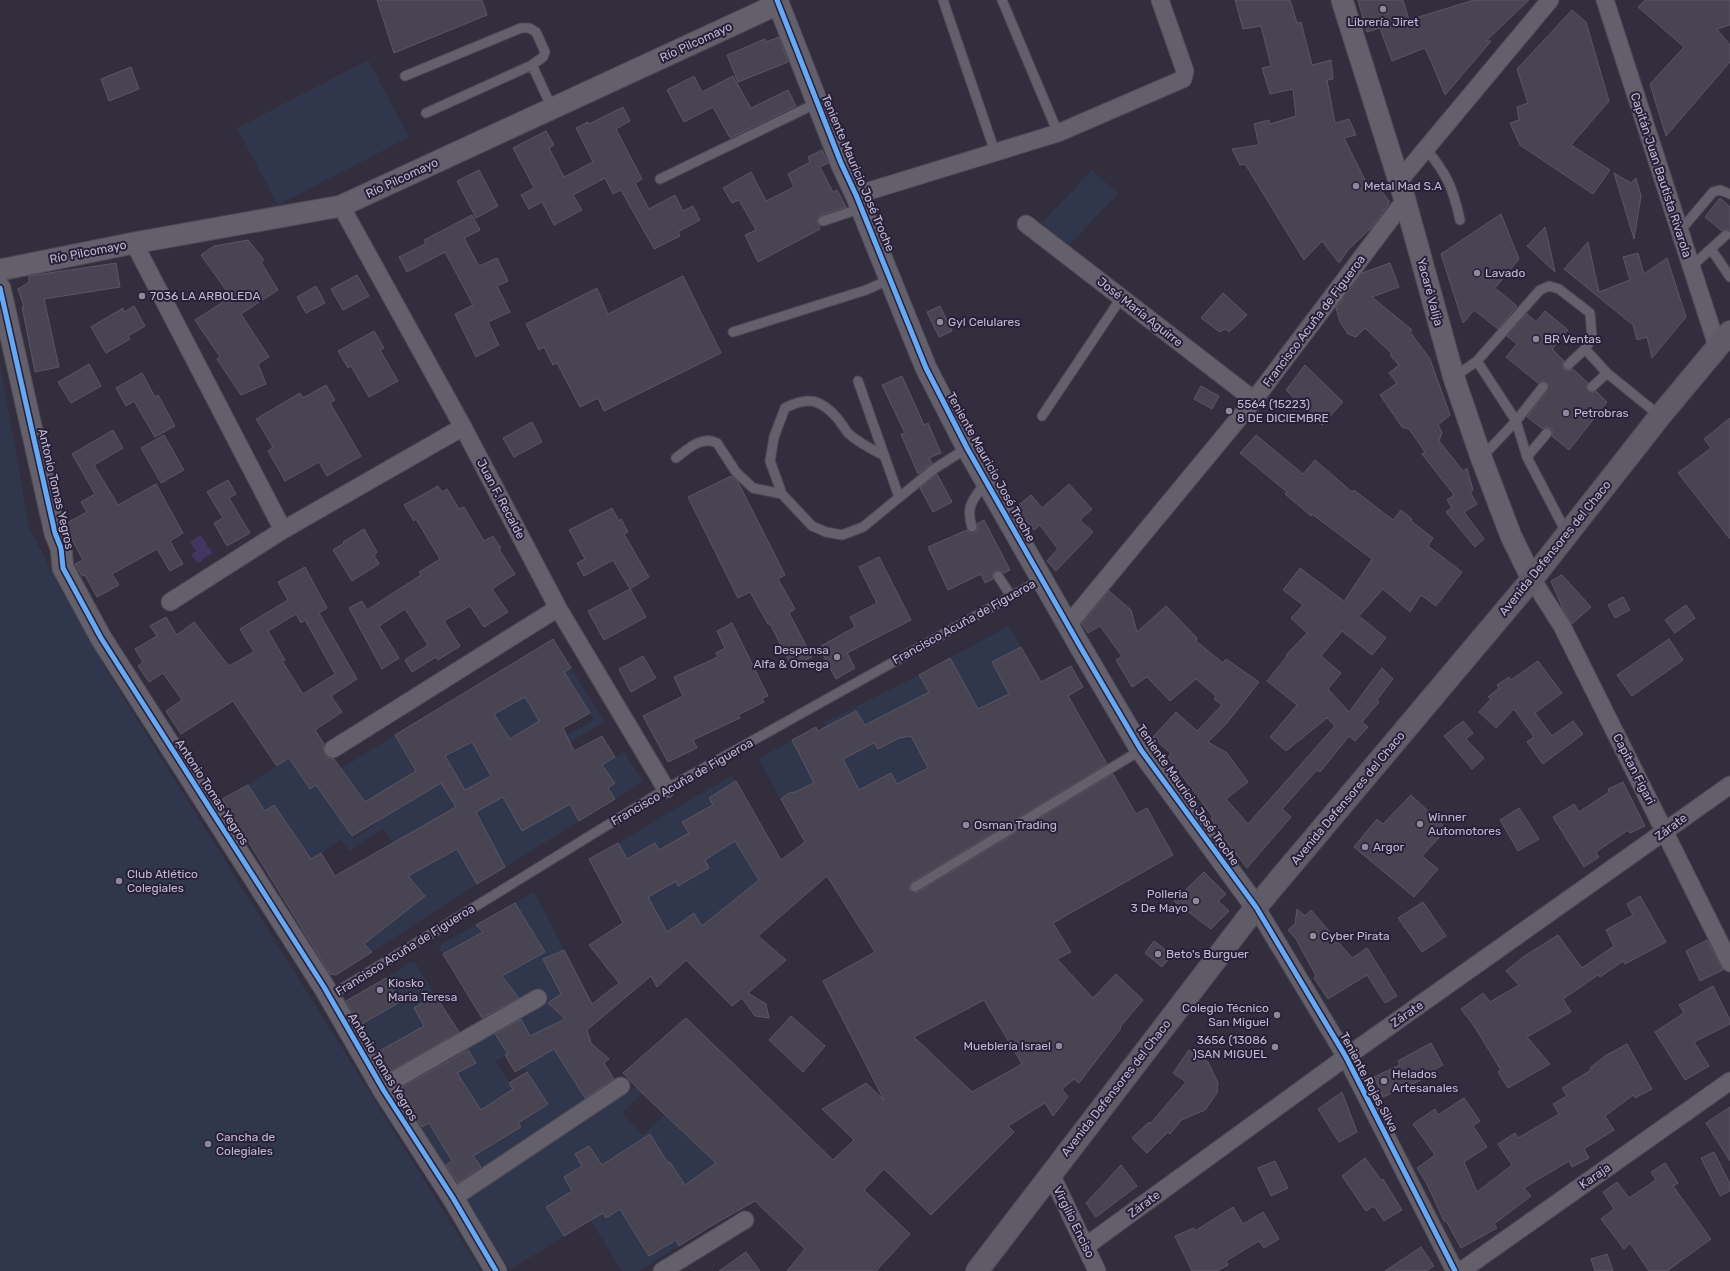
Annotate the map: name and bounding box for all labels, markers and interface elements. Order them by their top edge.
marker: Librería Jiret [1378,4,1388,14]
place label: Librería Jiret [1347,15,1419,29]
street label: Río Pilcomayo [658,19,734,65]
street label: Capitán Juan Bautista Rivarola [1628,91,1694,259]
street label: Teniente Mauricio José Troche [819,92,898,254]
street label: Río Pilcomayo [364,155,440,201]
place label: Metal Mad S.A [1364,179,1442,193]
marker: Metal Mad S.A [1351,181,1361,191]
street label: Río Pilcomayo [48,238,128,266]
street label: Francisco Acuña de Figueroa [1260,252,1368,390]
street label: Yacaré Valija [1414,257,1446,327]
place label: Lavado [1485,266,1525,280]
marker: Lavado [1472,268,1482,278]
street label: José María Aguirre [1095,274,1186,350]
place label: 7036 LA ARBOLEDA [150,289,261,303]
marker: 7036 LA ARBOLEDA [137,291,147,301]
place label: Gyl Celulares [948,315,1020,329]
marker: Gyl Celulares [935,317,945,327]
place label: BR Ventas [1544,332,1601,346]
marker: BR Ventas [1531,334,1541,344]
street label: Teniente Mauricio José Troche [944,390,1038,545]
place label: 5564 (15223) 8 DE DICIEMBRE [1237,397,1329,425]
marker: 5564 (15223) 8 DE DICIEMBRE [1224,406,1234,416]
place label: Petrobras [1574,406,1629,420]
marker: Petrobras [1561,408,1571,418]
street label: Antonio Tomas Yegros [35,427,77,551]
street label: Juan F. Recalde [474,457,528,542]
street label: Avenida Defensores del Chaco [1496,478,1614,618]
street label: Francisco Acuña de Figueroa [890,577,1038,667]
place label: Despensa Alfa & Omega [753,643,829,671]
marker: Despensa Alfa & Omega [832,652,842,662]
street label: Teniente Mauricio José Troche [1134,722,1242,868]
street label: Avenida Defensores del Chaco [1288,728,1408,867]
street label: Capitan Figari [1610,731,1658,807]
street label: Antonio Tomas Yegros [173,736,251,848]
street label: Francisco Acuña de Figueroa [609,736,755,828]
place label: Winner Automotores [1428,810,1501,838]
street label: Zárate [1652,811,1690,843]
place label: Osman Trading [974,818,1057,832]
marker: Winner Automotores [1415,819,1425,829]
marker: Osman Trading [961,820,971,830]
place label: Argor [1373,840,1405,854]
marker: Argor [1360,842,1370,852]
place label: Club Atlético Colegiales [127,867,198,895]
marker: Club Atlético Colegiales [114,876,124,886]
place label: Polleria 3 De Mayo [1131,887,1188,915]
marker: Polleria 3 De Mayo [1191,896,1201,906]
street label: Francisco Acuña de Figueroa [333,901,477,999]
place label: Cyber Pirata [1321,929,1390,943]
marker: Cyber Pirata [1308,931,1318,941]
place label: Beto's Burguer [1166,947,1249,961]
marker: Beto's Burguer [1153,949,1163,959]
place label: Kiosko Maria Teresa [388,976,457,1004]
marker: Kiosko Maria Teresa [375,985,385,995]
street label: Zárate [1388,998,1426,1030]
place label: Colegio Técnico San Miguel [1182,1001,1269,1029]
marker: Colegio Técnico San Miguel [1272,1010,1282,1020]
street label: Antonio Tomas Yegros [345,1011,421,1123]
street label: Avenida Defensores del Chaco [1058,1017,1174,1159]
street label: Teniente Rojas Silva [1337,1030,1401,1134]
place label: 3656 (13086 )SAN MIGUEL [1193,1033,1267,1061]
place label: Mueblería Israel [964,1039,1051,1053]
marker: Mueblería Israel [1054,1041,1064,1051]
marker: 3656 (13086 )SAN MIGUEL [1270,1042,1280,1052]
place label: Helados Artesanales [1392,1067,1458,1095]
marker: Helados Artesanales [1379,1076,1389,1086]
place label: Cancha de Colegiales [216,1130,276,1158]
marker: Cancha de Colegiales [203,1139,213,1149]
street label: Karaja [1577,1160,1613,1192]
street label: Virgilio Enciso [1051,1184,1097,1260]
street label: Zárate [1125,1188,1163,1220]

